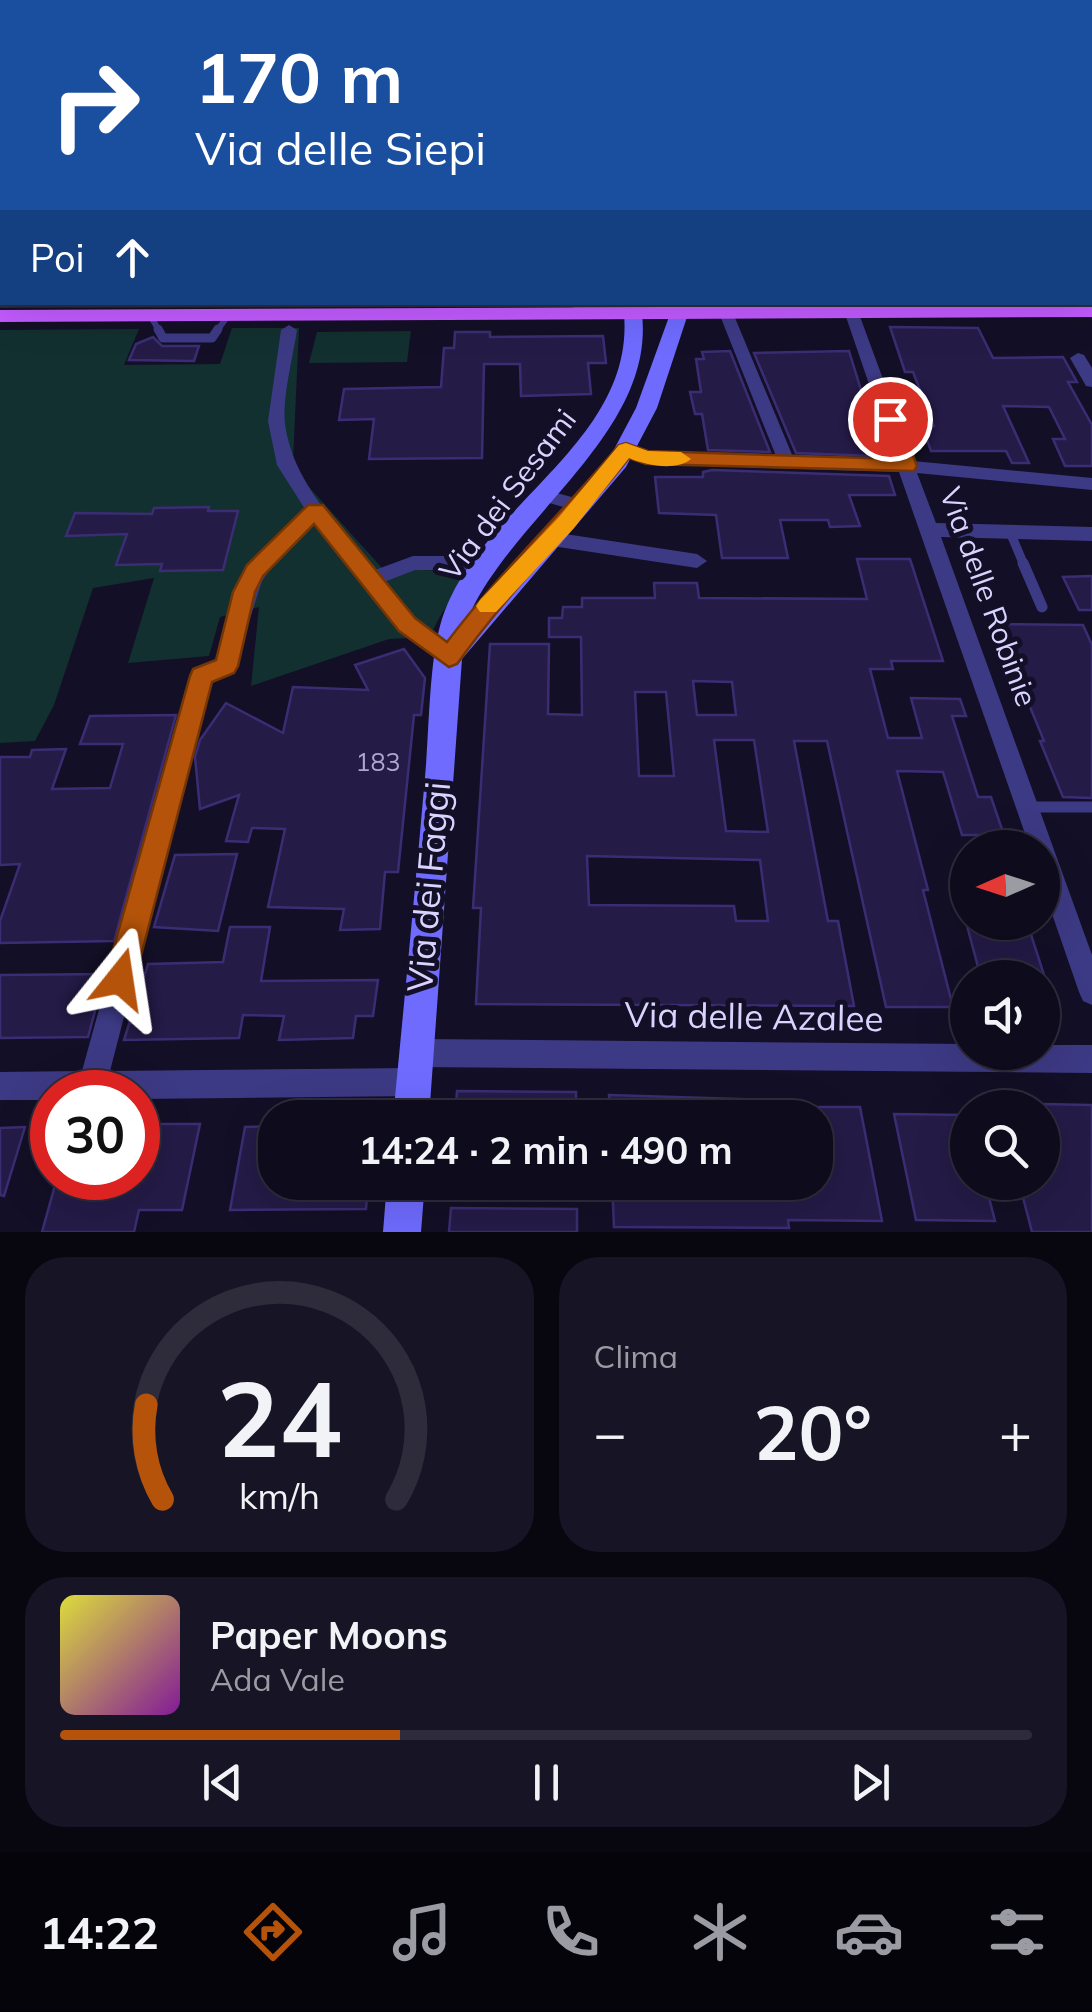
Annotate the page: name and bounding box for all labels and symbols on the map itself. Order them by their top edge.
pin [848,377,933,462]
street label: Via dei Sesami [430,401,584,588]
street label: Via delle Robinie [932,482,1046,711]
house number: 183 [355,746,401,777]
street label: Via dei Faggi [397,780,459,994]
north arrow [950,830,1060,940]
position arrow [68,927,172,1031]
street label: Via delle Azalee [624,992,884,1040]
speed limit sign: 30 [30,1070,160,1200]

